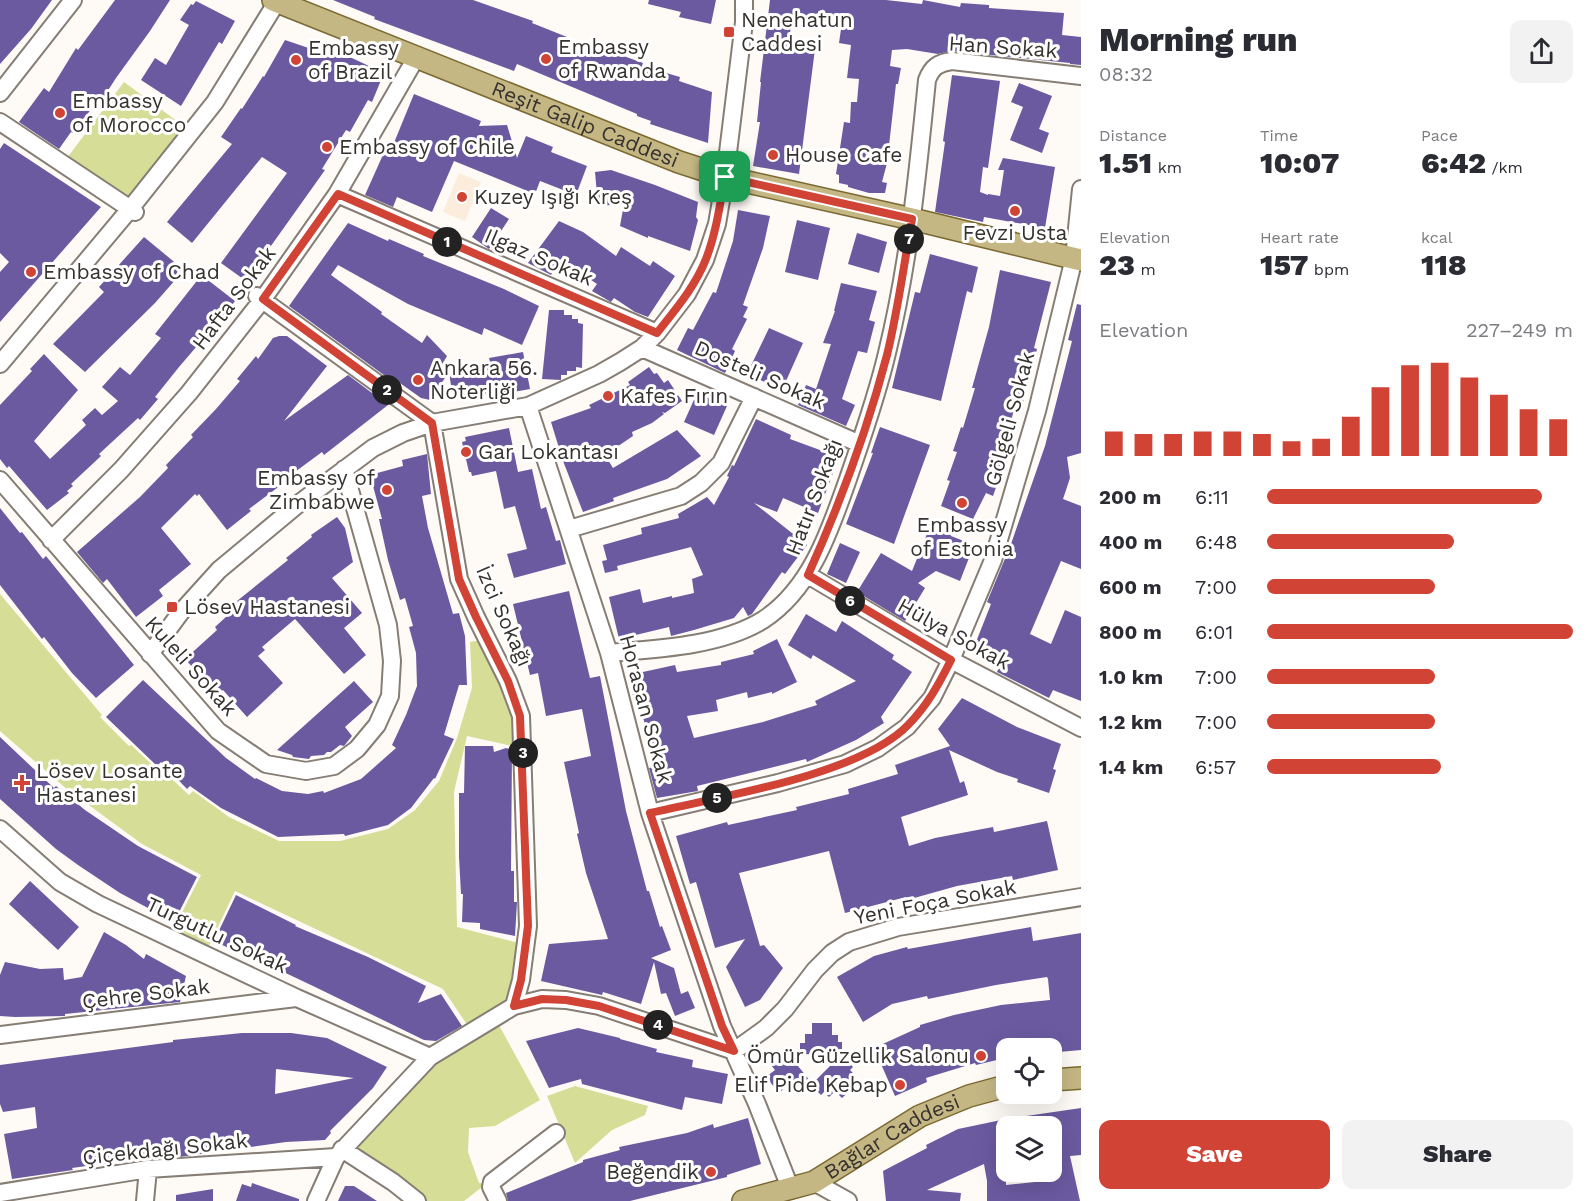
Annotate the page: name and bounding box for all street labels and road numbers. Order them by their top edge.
street label: Han Sokak [948,30,1058,63]
street label: Reşit Galip Caddesi [488,76,682,173]
street label: Ilgaz Sokak [481,222,597,291]
street label: Hafta Sokak [187,241,281,354]
street label: Dosteli Sokak [691,335,830,415]
street label: Gölgeli Sokak [980,349,1040,489]
street label: Hatır Sokağı [780,435,847,559]
street label: İzci Sokağı [471,561,538,670]
street label: Hülya Sokak [894,592,1015,675]
street label: Kuleli Sokak [140,611,243,721]
street label: Horasan Sokak [615,632,678,786]
street label: Yeni Foça Sokak [852,874,1018,929]
street label: Turgutlu Sokak [142,891,292,978]
street label: Çehre Sokak [81,973,211,1014]
street label: Bağlar Caddesi [820,1088,963,1184]
street label: Çiçekdağı Sokak [81,1127,249,1170]

